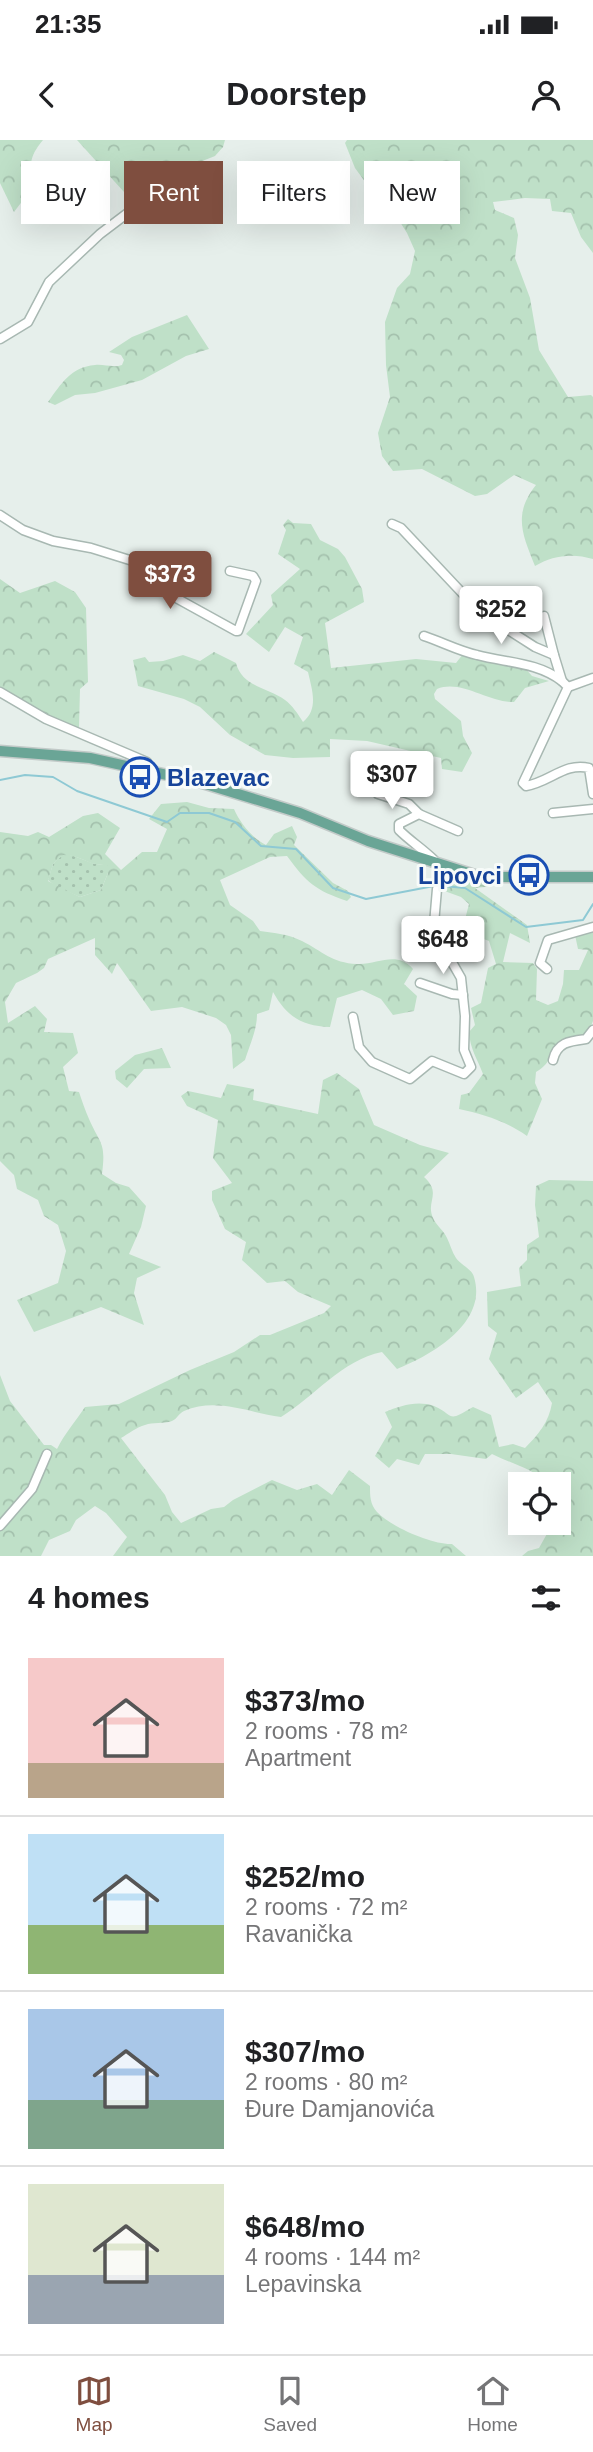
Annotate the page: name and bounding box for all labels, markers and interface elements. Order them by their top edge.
text: 21:35 [35,9,102,39]
icon: back [28,76,66,114]
text: Doorstep [226,76,367,112]
icon: person [527,76,565,114]
chip: Buy [21,161,110,224]
chip: Rent [124,161,223,224]
chip: Filters [237,161,350,224]
chip: New [364,161,460,224]
pin: $373 [129,552,211,611]
text: $373 [144,561,196,587]
pin: $252 [460,587,542,646]
text: $252 [475,596,527,622]
pin: $307 [351,752,433,811]
bus stop icon: Blazevac [119,756,161,798]
text: $307 [366,761,418,787]
place label: Blazevac [167,764,270,791]
bus stop icon: Lipovci [508,854,550,896]
place label: Lipovci [418,862,502,889]
pin: $648 [402,916,484,976]
text: $648 [417,926,469,952]
map controls [508,1472,571,1535]
button: locate [508,1472,571,1535]
icon: filters [527,1579,565,1617]
text: 4 homes [28,1581,150,1614]
text: $373/mo [245,1684,365,1717]
icon: home [84,1686,168,1770]
text: 2 rooms · 78 m² [245,1718,407,1744]
text: Apartment [245,1745,351,1771]
text: $252/mo [245,1860,365,1893]
icon: home [84,1862,168,1946]
text: 2 rooms · 72 m² [245,1894,407,1920]
text: Ravanička [245,1921,352,1947]
text: $307/mo [245,2035,365,2068]
icon: home [84,2037,168,2121]
text: 2 rooms · 80 m² [245,2069,407,2095]
text: Đure Damjanovića [245,2096,434,2122]
text: $648/mo [245,2210,365,2243]
icon: home [84,2212,168,2296]
text: 4 rooms · 144 m² [245,2244,420,2270]
text: Lepavinska [245,2271,361,2297]
tab: Map [75,2372,113,2436]
tab: Saved [263,2372,317,2436]
tab: Home [467,2372,518,2436]

